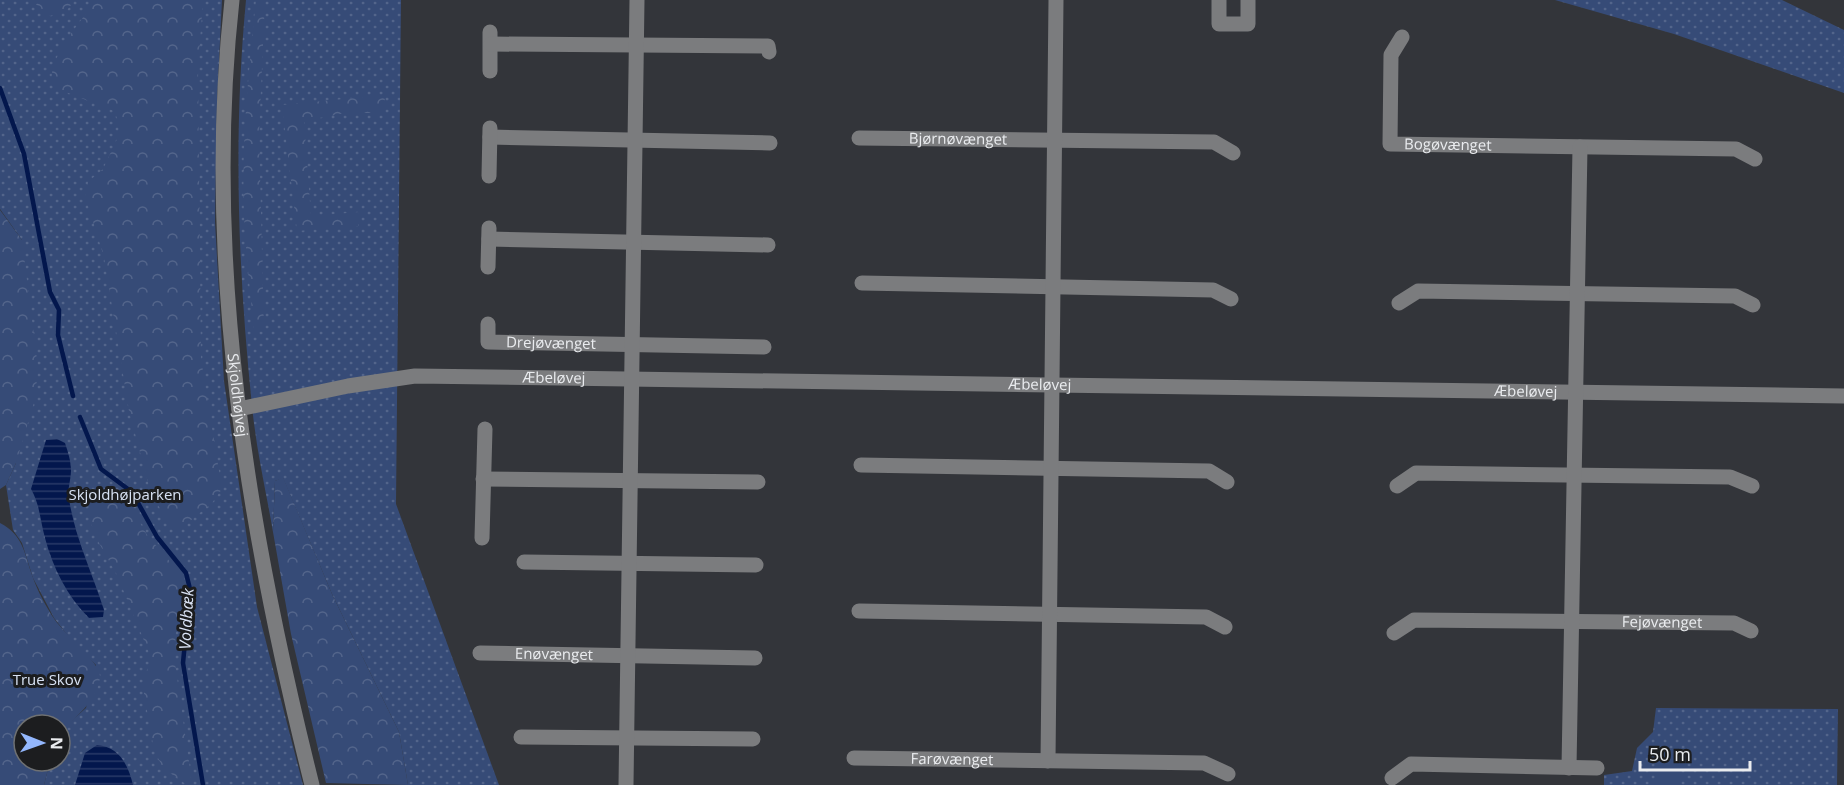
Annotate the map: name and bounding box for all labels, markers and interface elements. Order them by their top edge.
street label: Bjørnøvænget [909,128,1007,149]
street label: Bogøvænget [1404,133,1492,154]
street label: Drejøvænget [506,331,596,353]
street label: Skjoldhøjvej [224,352,253,438]
street label: Æbeløvej [521,366,586,387]
street label: Æbeløvej [1007,373,1072,394]
street label: Æbeløvej [1493,380,1558,401]
park label: Skjoldhøjparken [68,484,182,504]
water label: Voldbæk [173,587,199,650]
street label: Fejøvænget [1622,611,1703,632]
street label: Enøvænget [515,643,593,664]
park label: True Skov [13,669,82,689]
north arrow [12,713,72,773]
scale bar [1640,734,1750,772]
text: N [46,737,68,750]
text: 50 m [1649,742,1691,766]
street label: Farøvænget [910,748,994,769]

